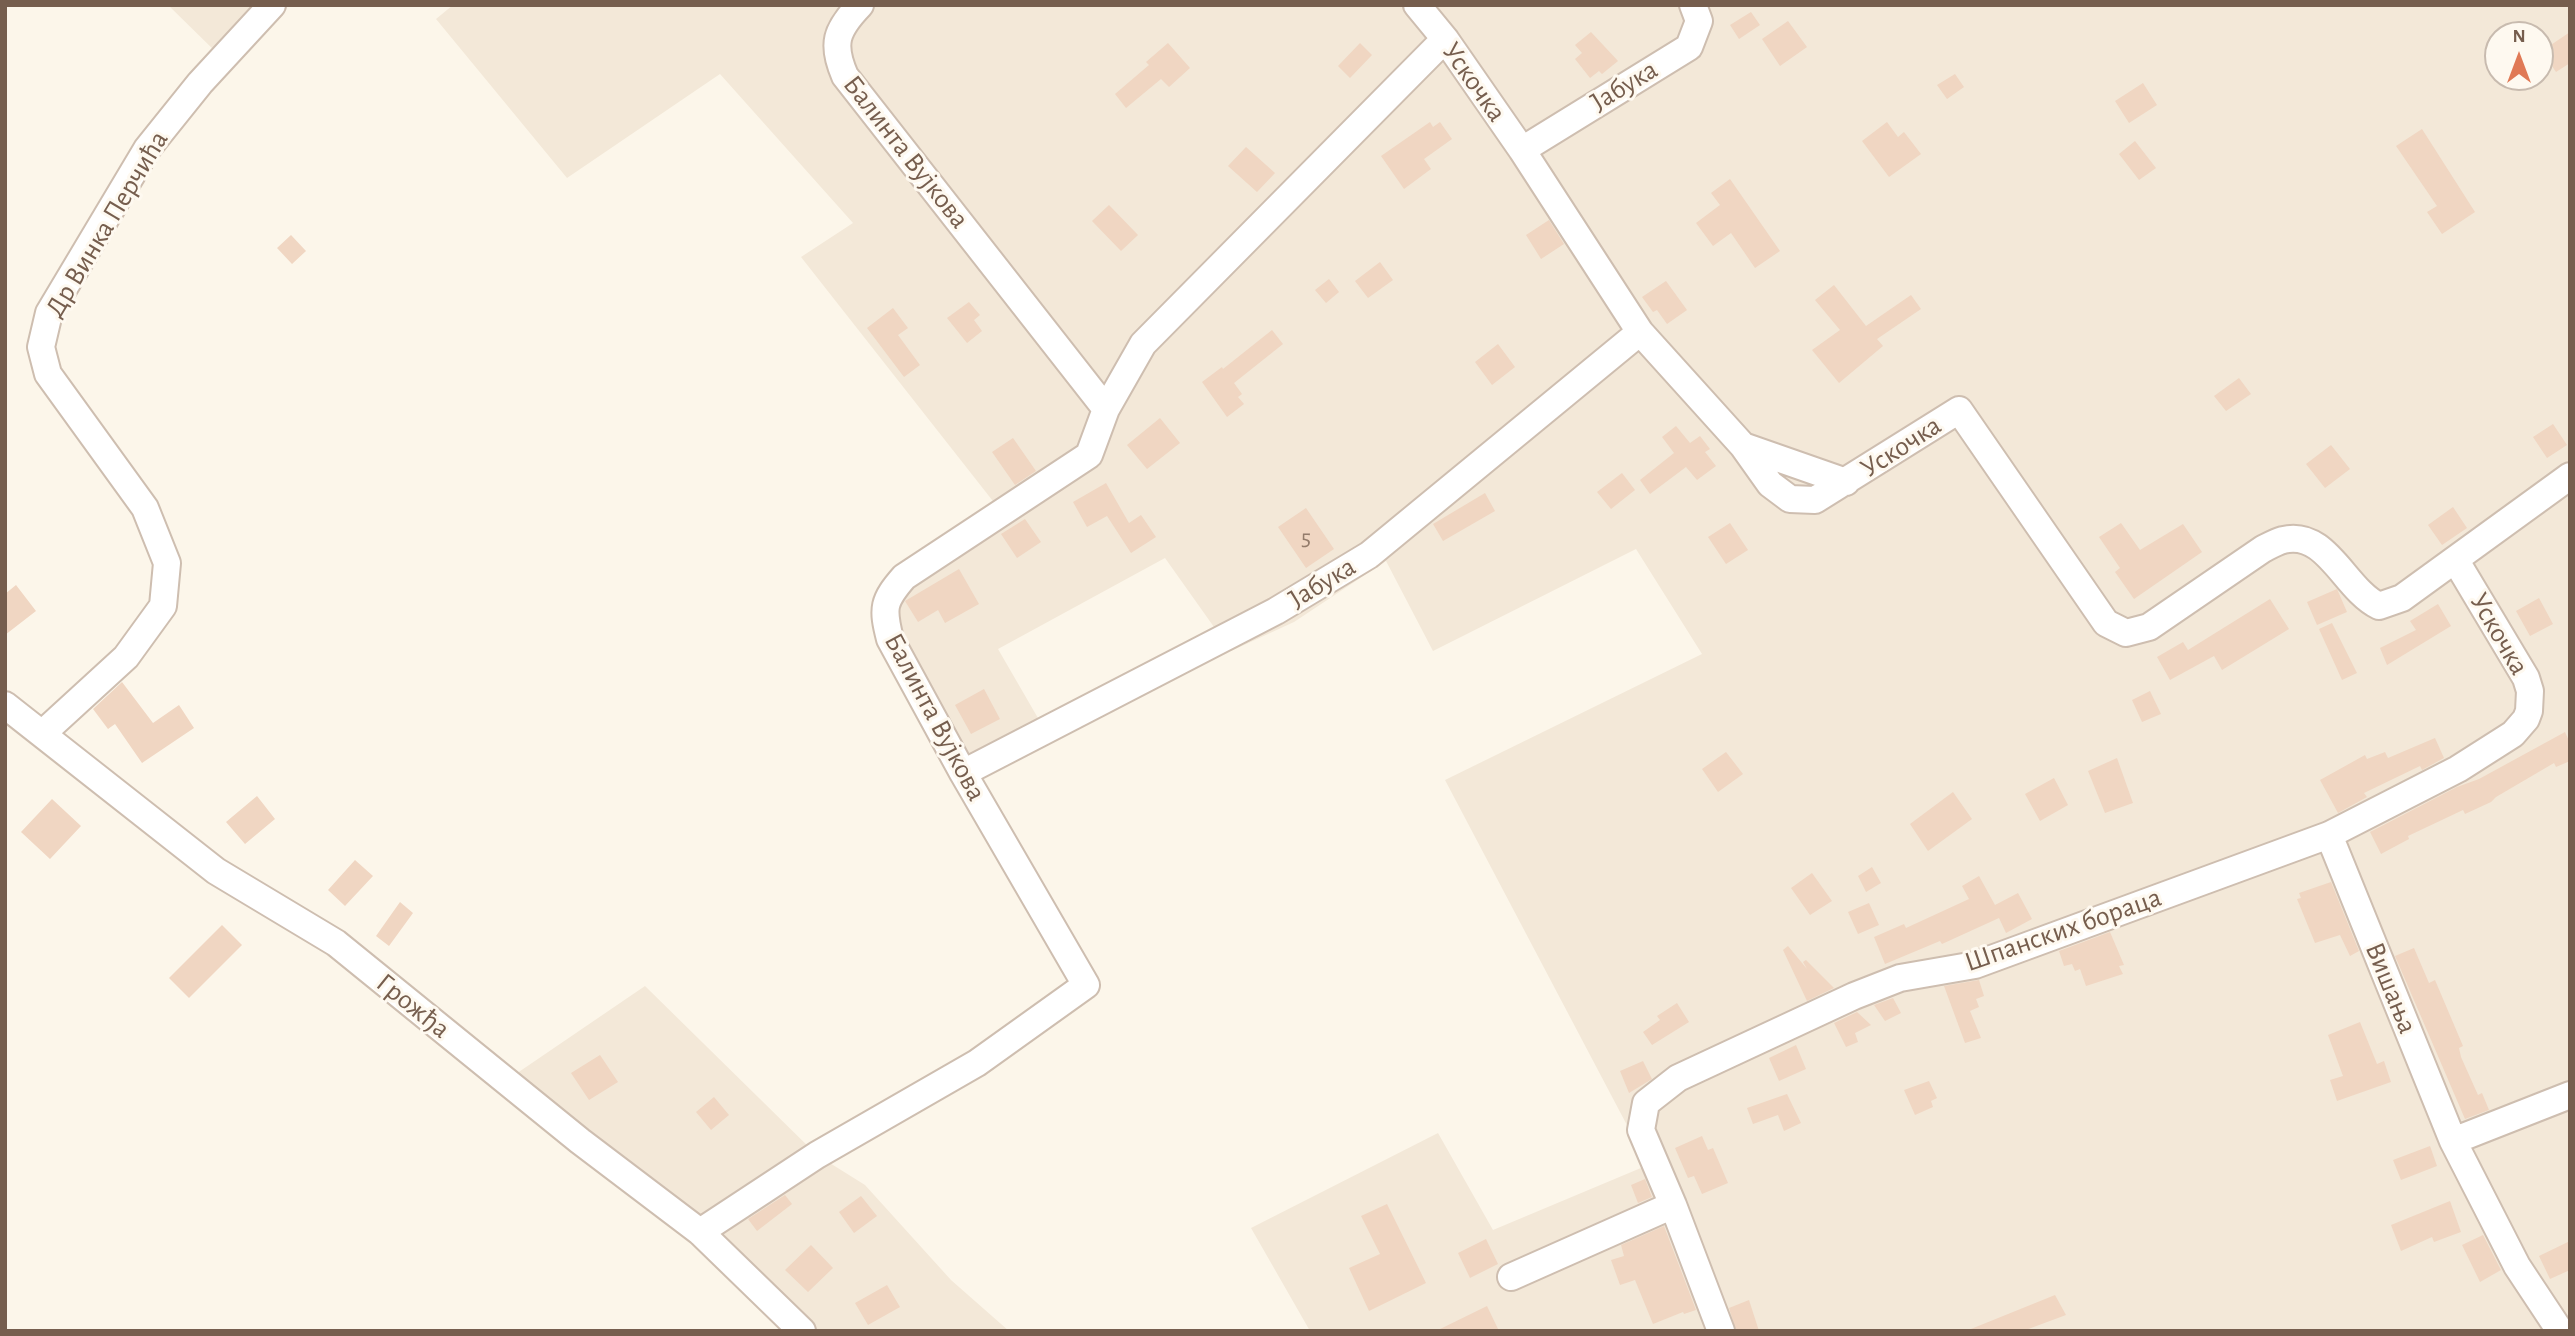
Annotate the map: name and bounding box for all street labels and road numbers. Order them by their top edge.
street label: Ускочка [1435,36,1513,128]
street label: Јабука [1584,53,1664,119]
street label: Балинта Вујкова [836,69,976,235]
street label: Др Винка Перчића [38,125,176,323]
street label: Ускочка [1854,409,1948,485]
street label: Јабука [1282,550,1362,616]
street label: Ускочка [2462,587,2536,681]
street label: Балинта Вујкова [877,627,993,807]
street label: Шпанских бораца [1960,881,2166,979]
street label: Вишања [2358,937,2424,1039]
street label: Грожђа [369,966,457,1046]

